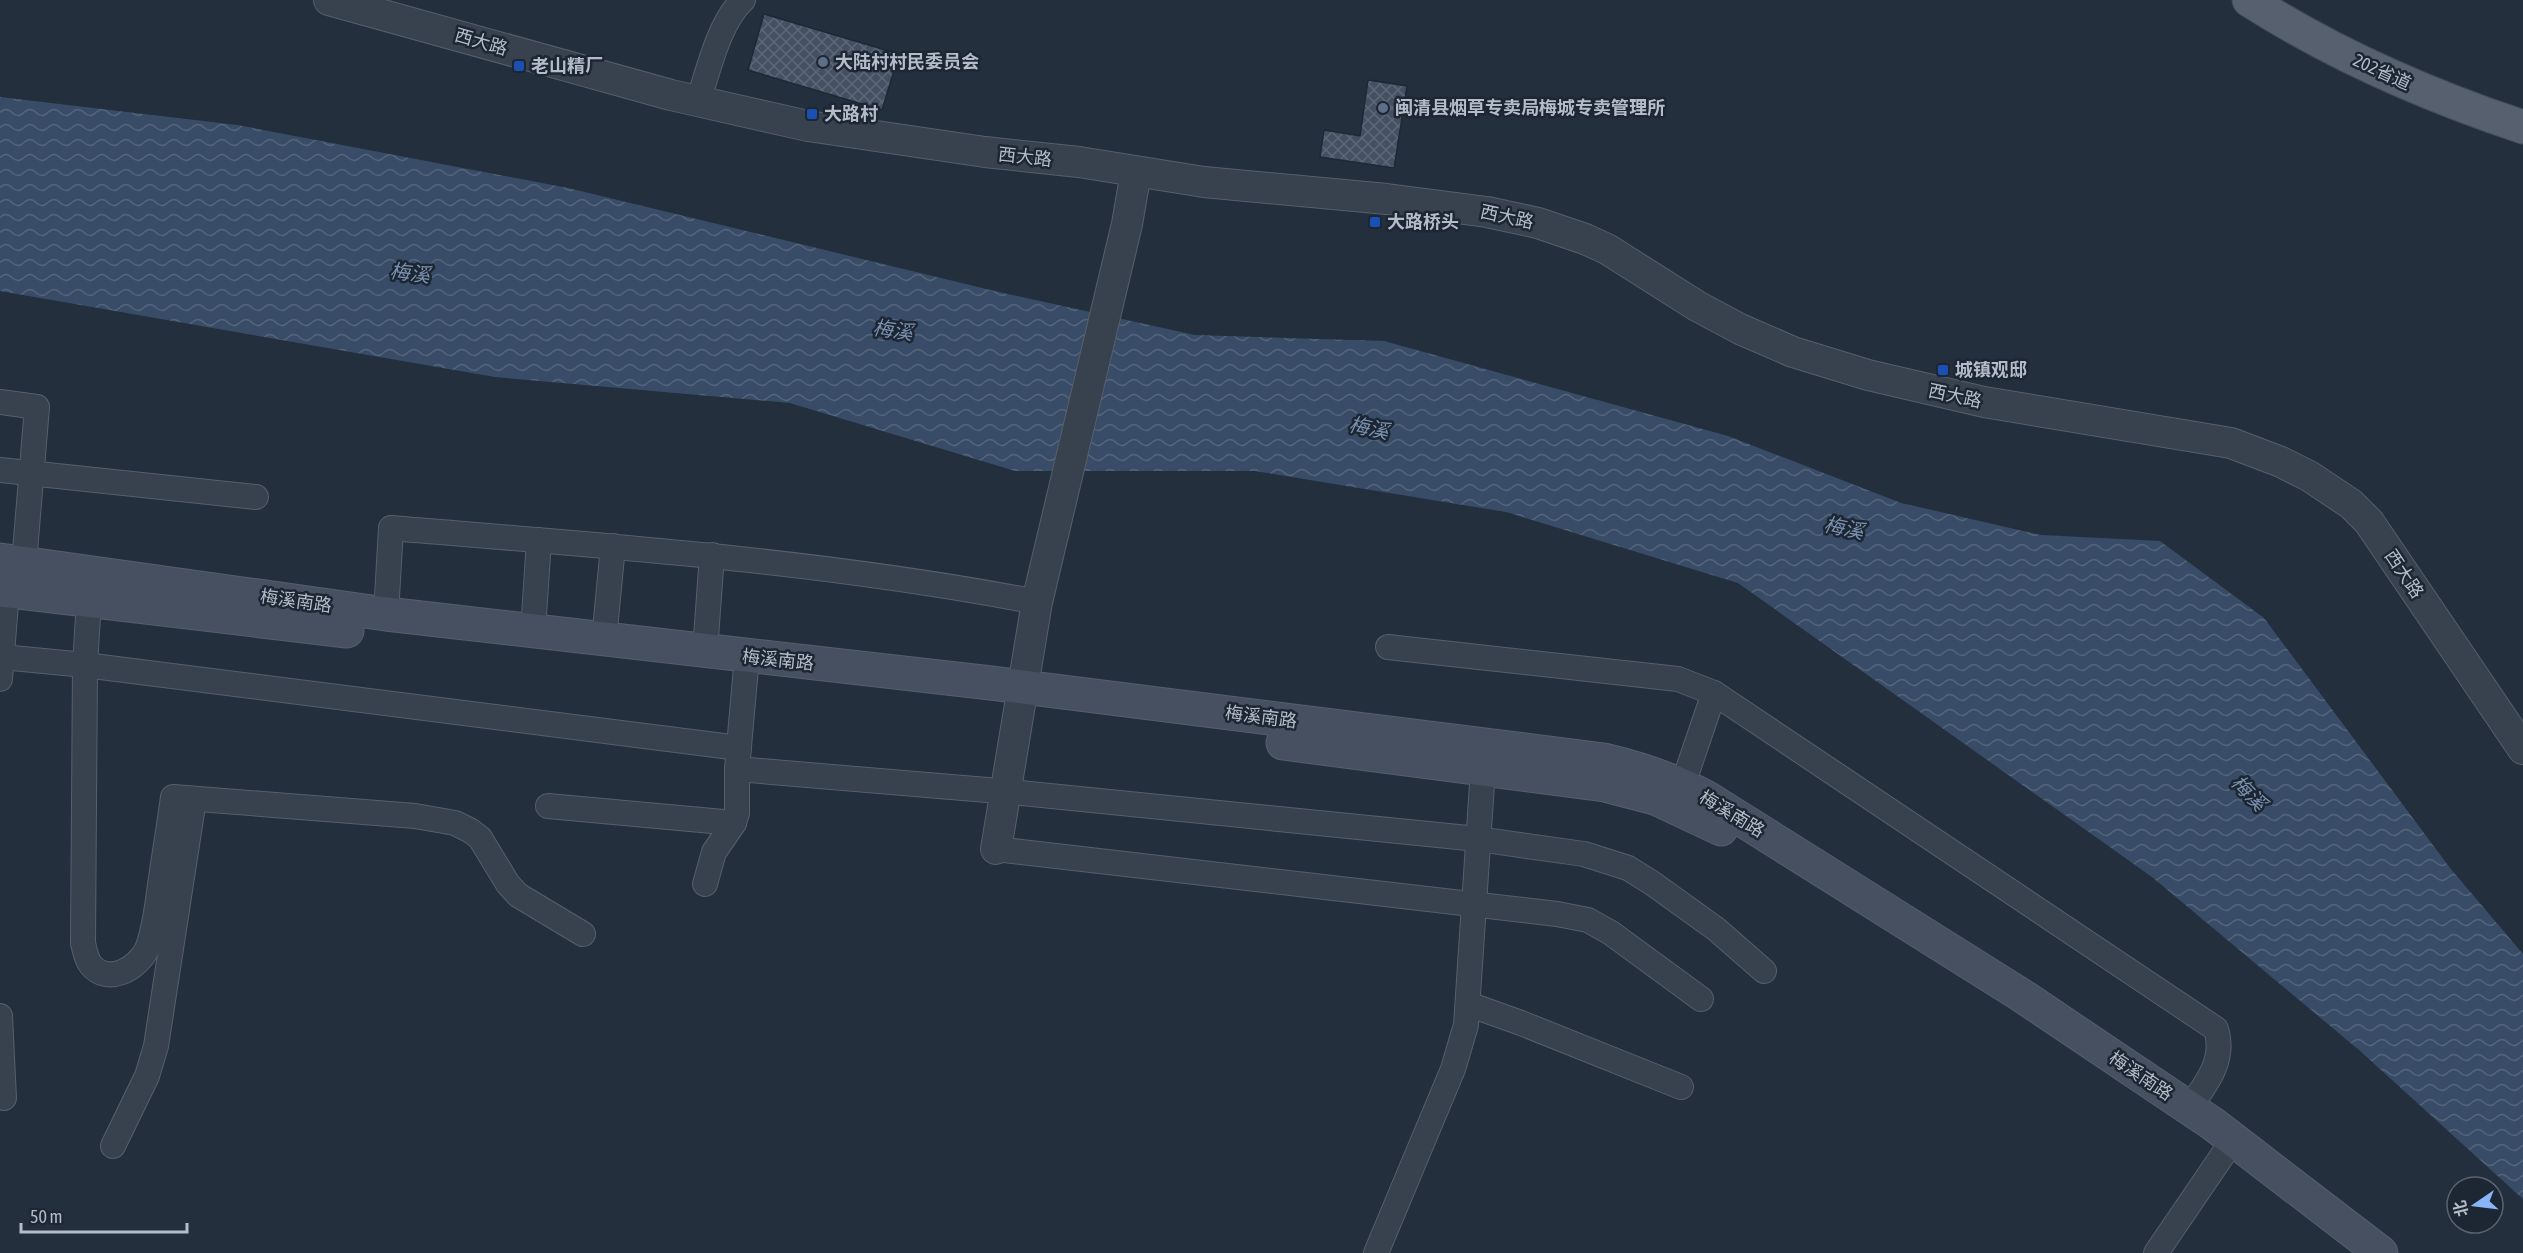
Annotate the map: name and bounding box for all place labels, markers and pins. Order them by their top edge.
place label: 大陆村村民委员会 [835,51,979,72]
place label: 老山精厂 [531,55,603,76]
marker: 大陆村村民委员会 [816,55,830,69]
marker: 老山精厂 [512,59,526,73]
place label: 闽清县烟草专卖局梅城专卖管理所 [1395,97,1665,118]
marker: 闽清县烟草专卖局梅城专卖管理所 [1376,101,1390,115]
place label: 大路村 [824,103,878,124]
marker: 大路村 [805,107,819,121]
place label: 大路桥头 [1387,211,1459,232]
marker: 大路桥头 [1368,215,1382,229]
place label: 城镇观邸 [1955,359,2027,380]
marker: 城镇观邸 [1936,363,1950,377]

